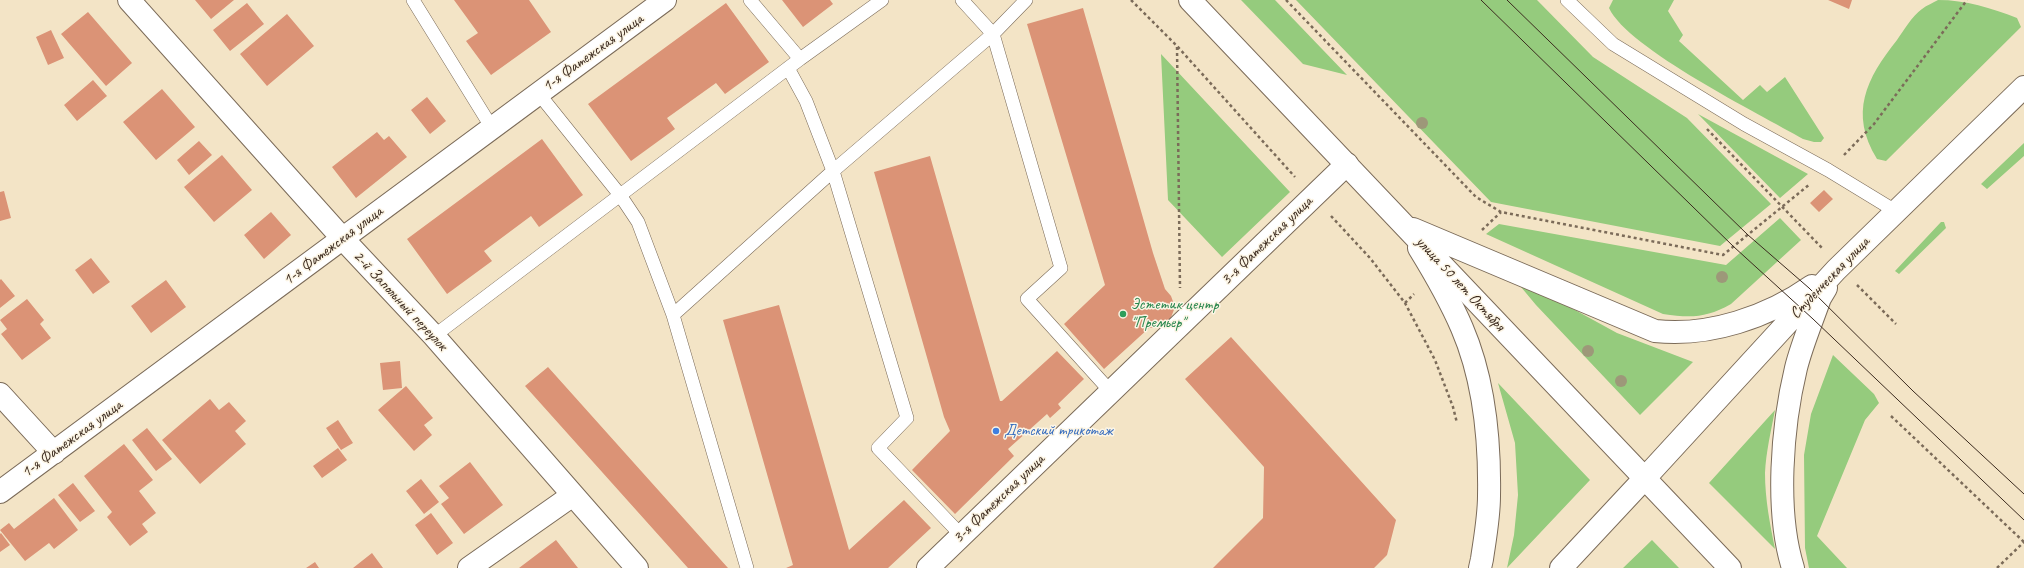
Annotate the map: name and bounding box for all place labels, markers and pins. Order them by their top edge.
place label: Эстетик центр "Премьер" [1131,295,1219,333]
marker: Эстетик центр "Премьер" [1118,309,1128,319]
place label: Детский трикотаж [1004,421,1112,441]
marker: Детский трикотаж [991,426,1001,436]

